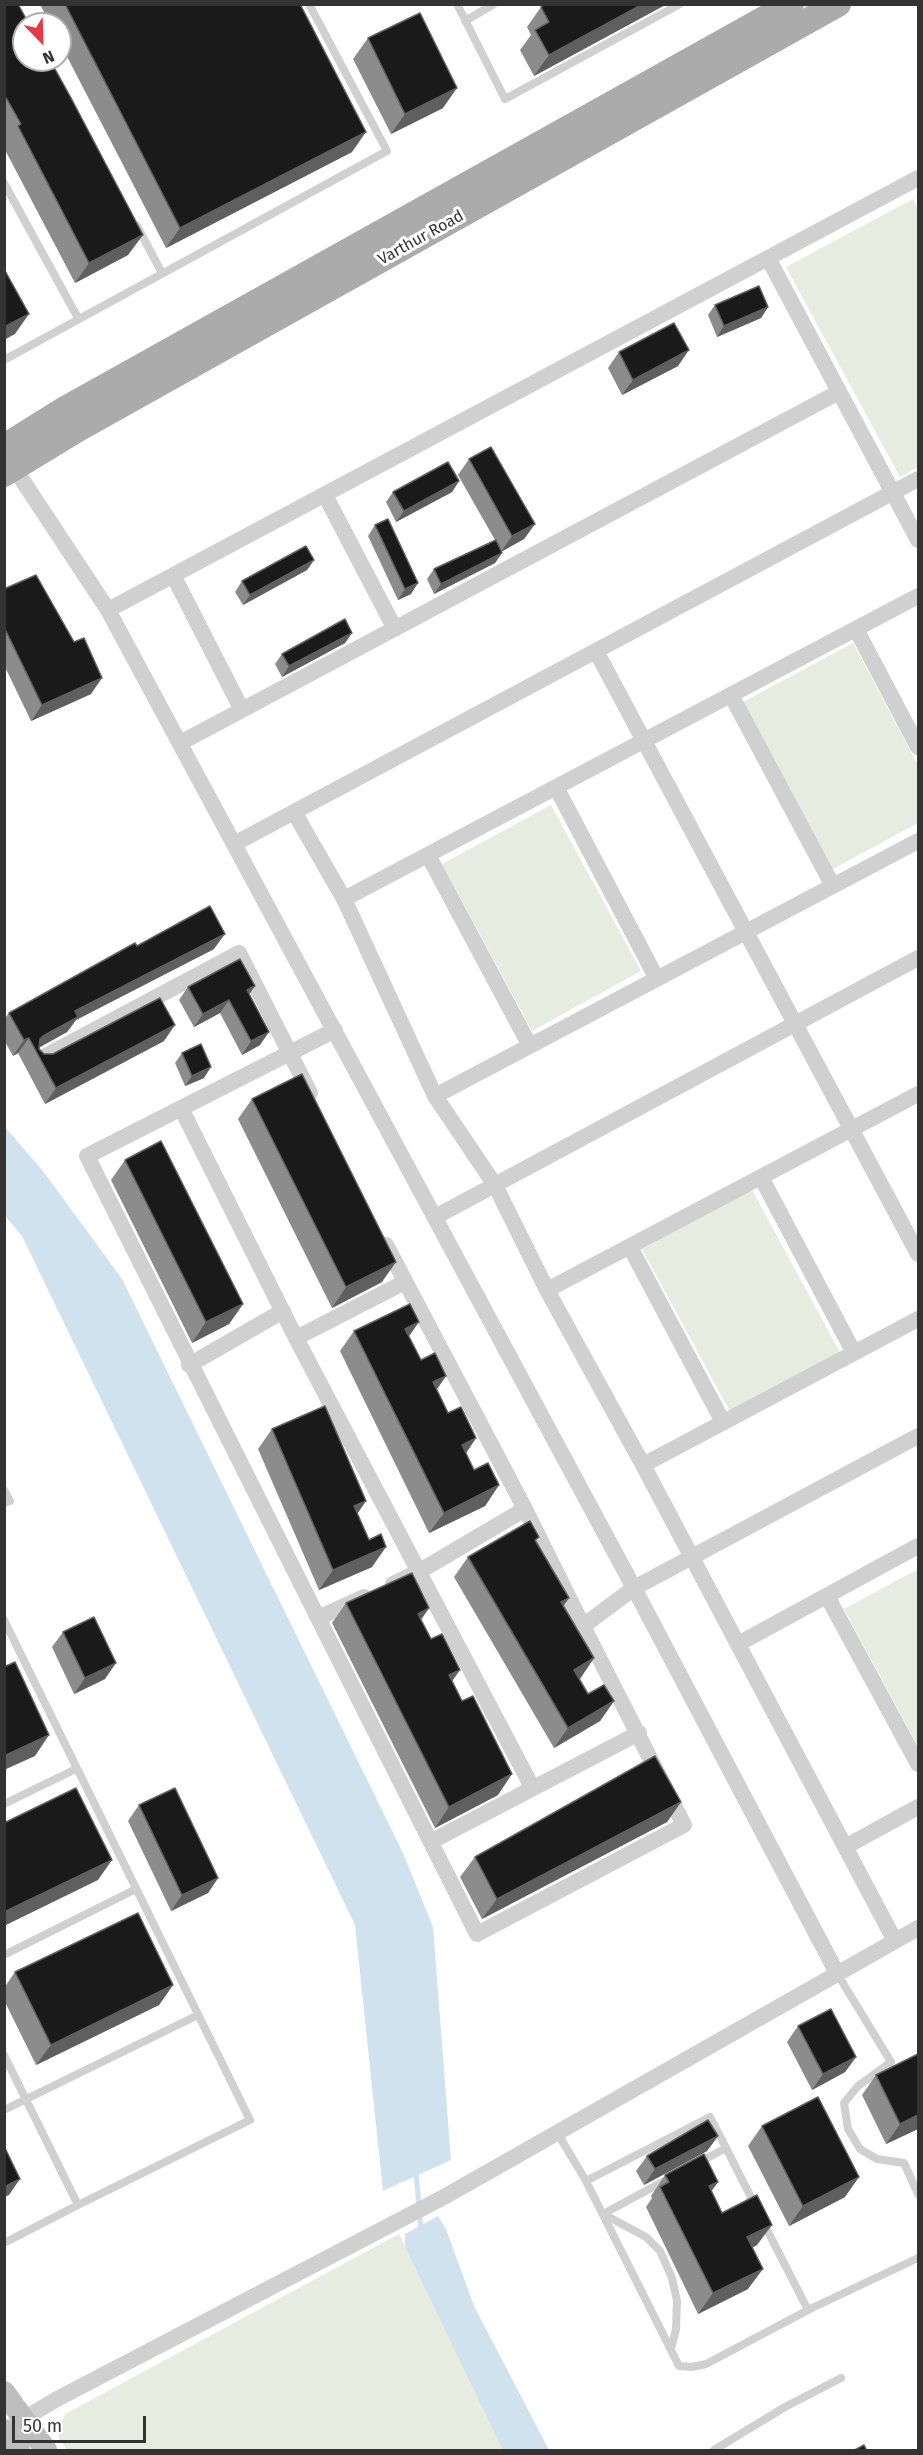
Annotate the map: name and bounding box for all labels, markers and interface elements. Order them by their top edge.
north arrow [12,12,72,72]
text: N [40,46,57,68]
street label: Varthur Road [375,207,467,269]
scale bar [15,2404,148,2442]
text: 50 m [23,2415,62,2437]

